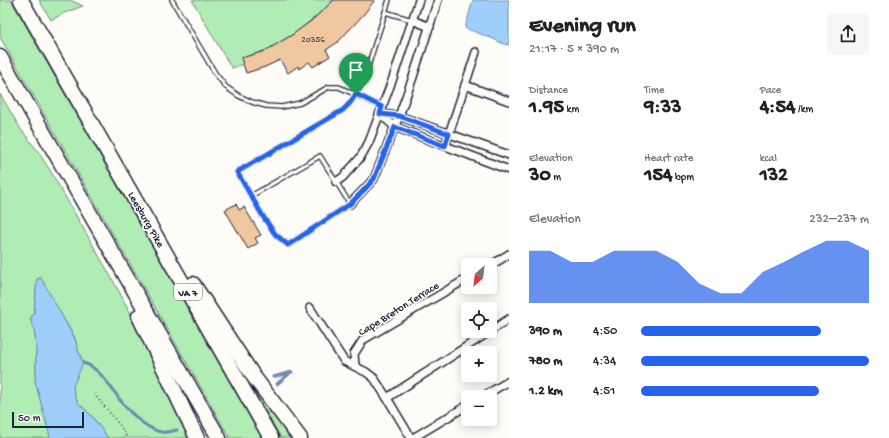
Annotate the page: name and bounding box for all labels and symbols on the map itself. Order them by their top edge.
house number: 20356 [301,35,325,46]
pin [339,53,373,94]
street label: Leesburg Pike [125,190,166,250]
north arrow [461,258,497,294]
street label: Cape Breton Terrace [357,280,442,339]
road number: VA 7 [174,284,202,300]
scale bar [12,410,84,429]

